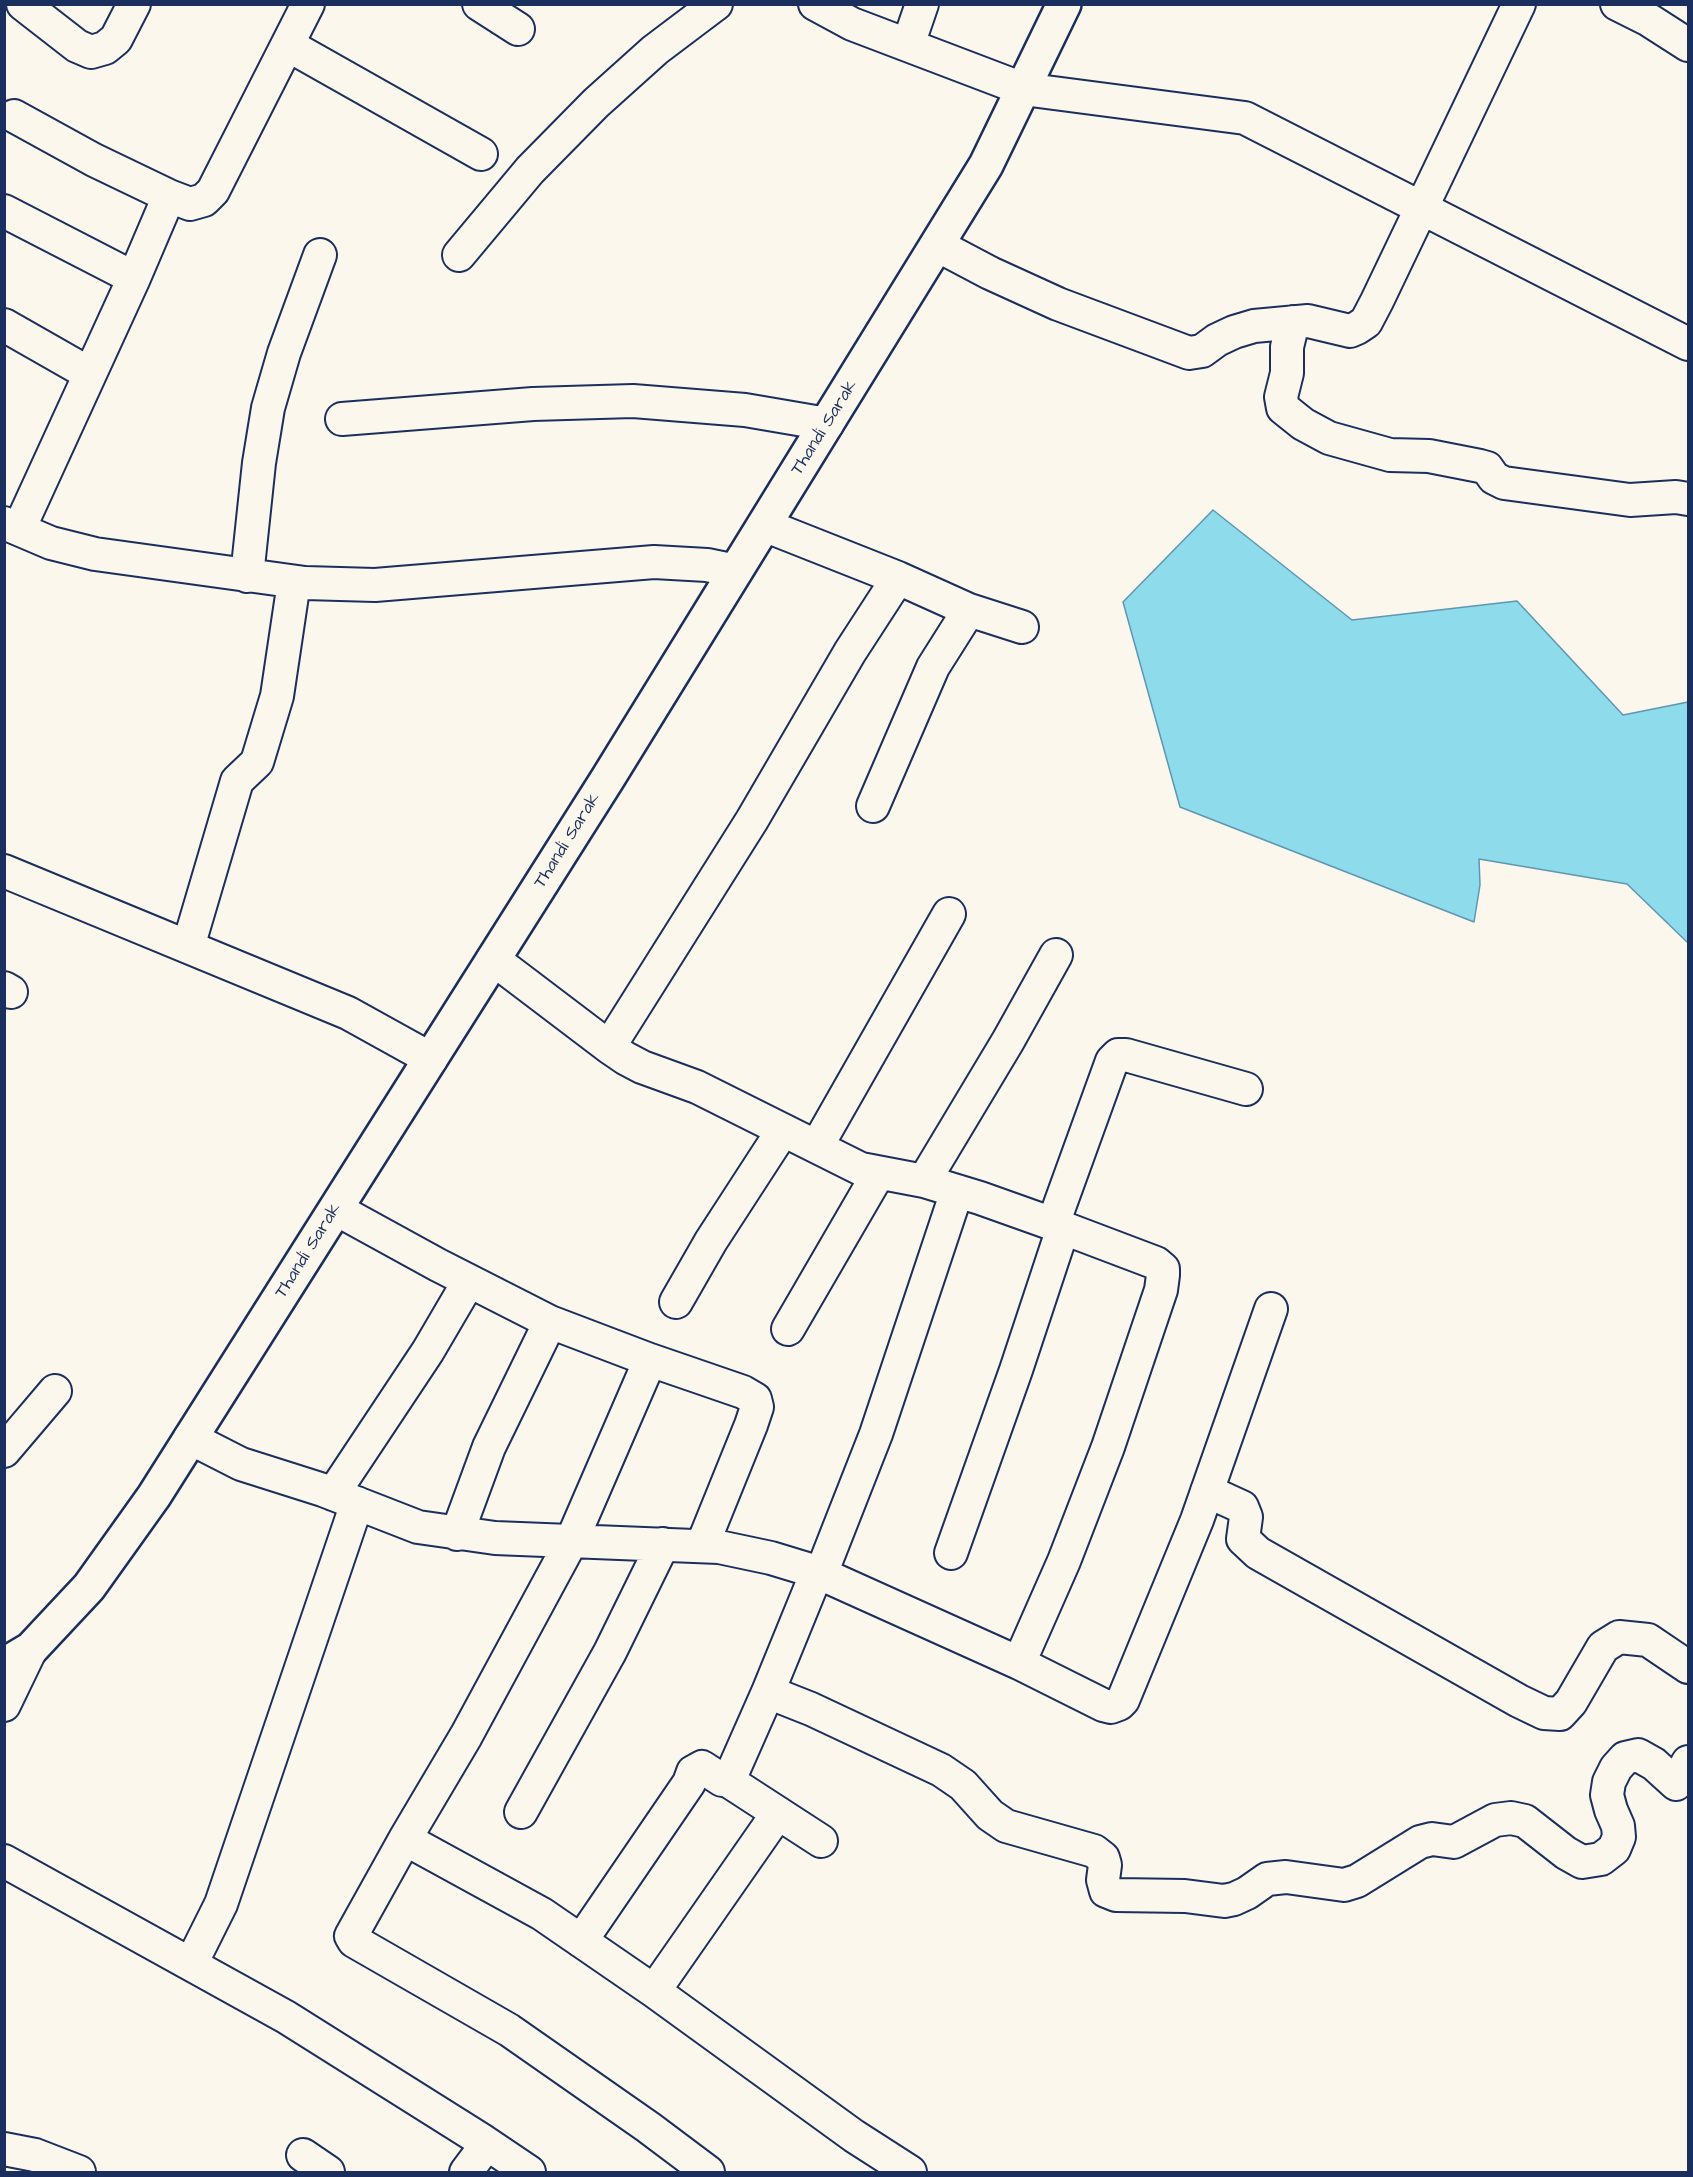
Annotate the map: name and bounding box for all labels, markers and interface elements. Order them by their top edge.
street label: Thandi Sarak [787,376,863,480]
street label: Thandi Sarak [530,789,606,893]
street label: Thandi Sarak [271,1199,347,1303]

